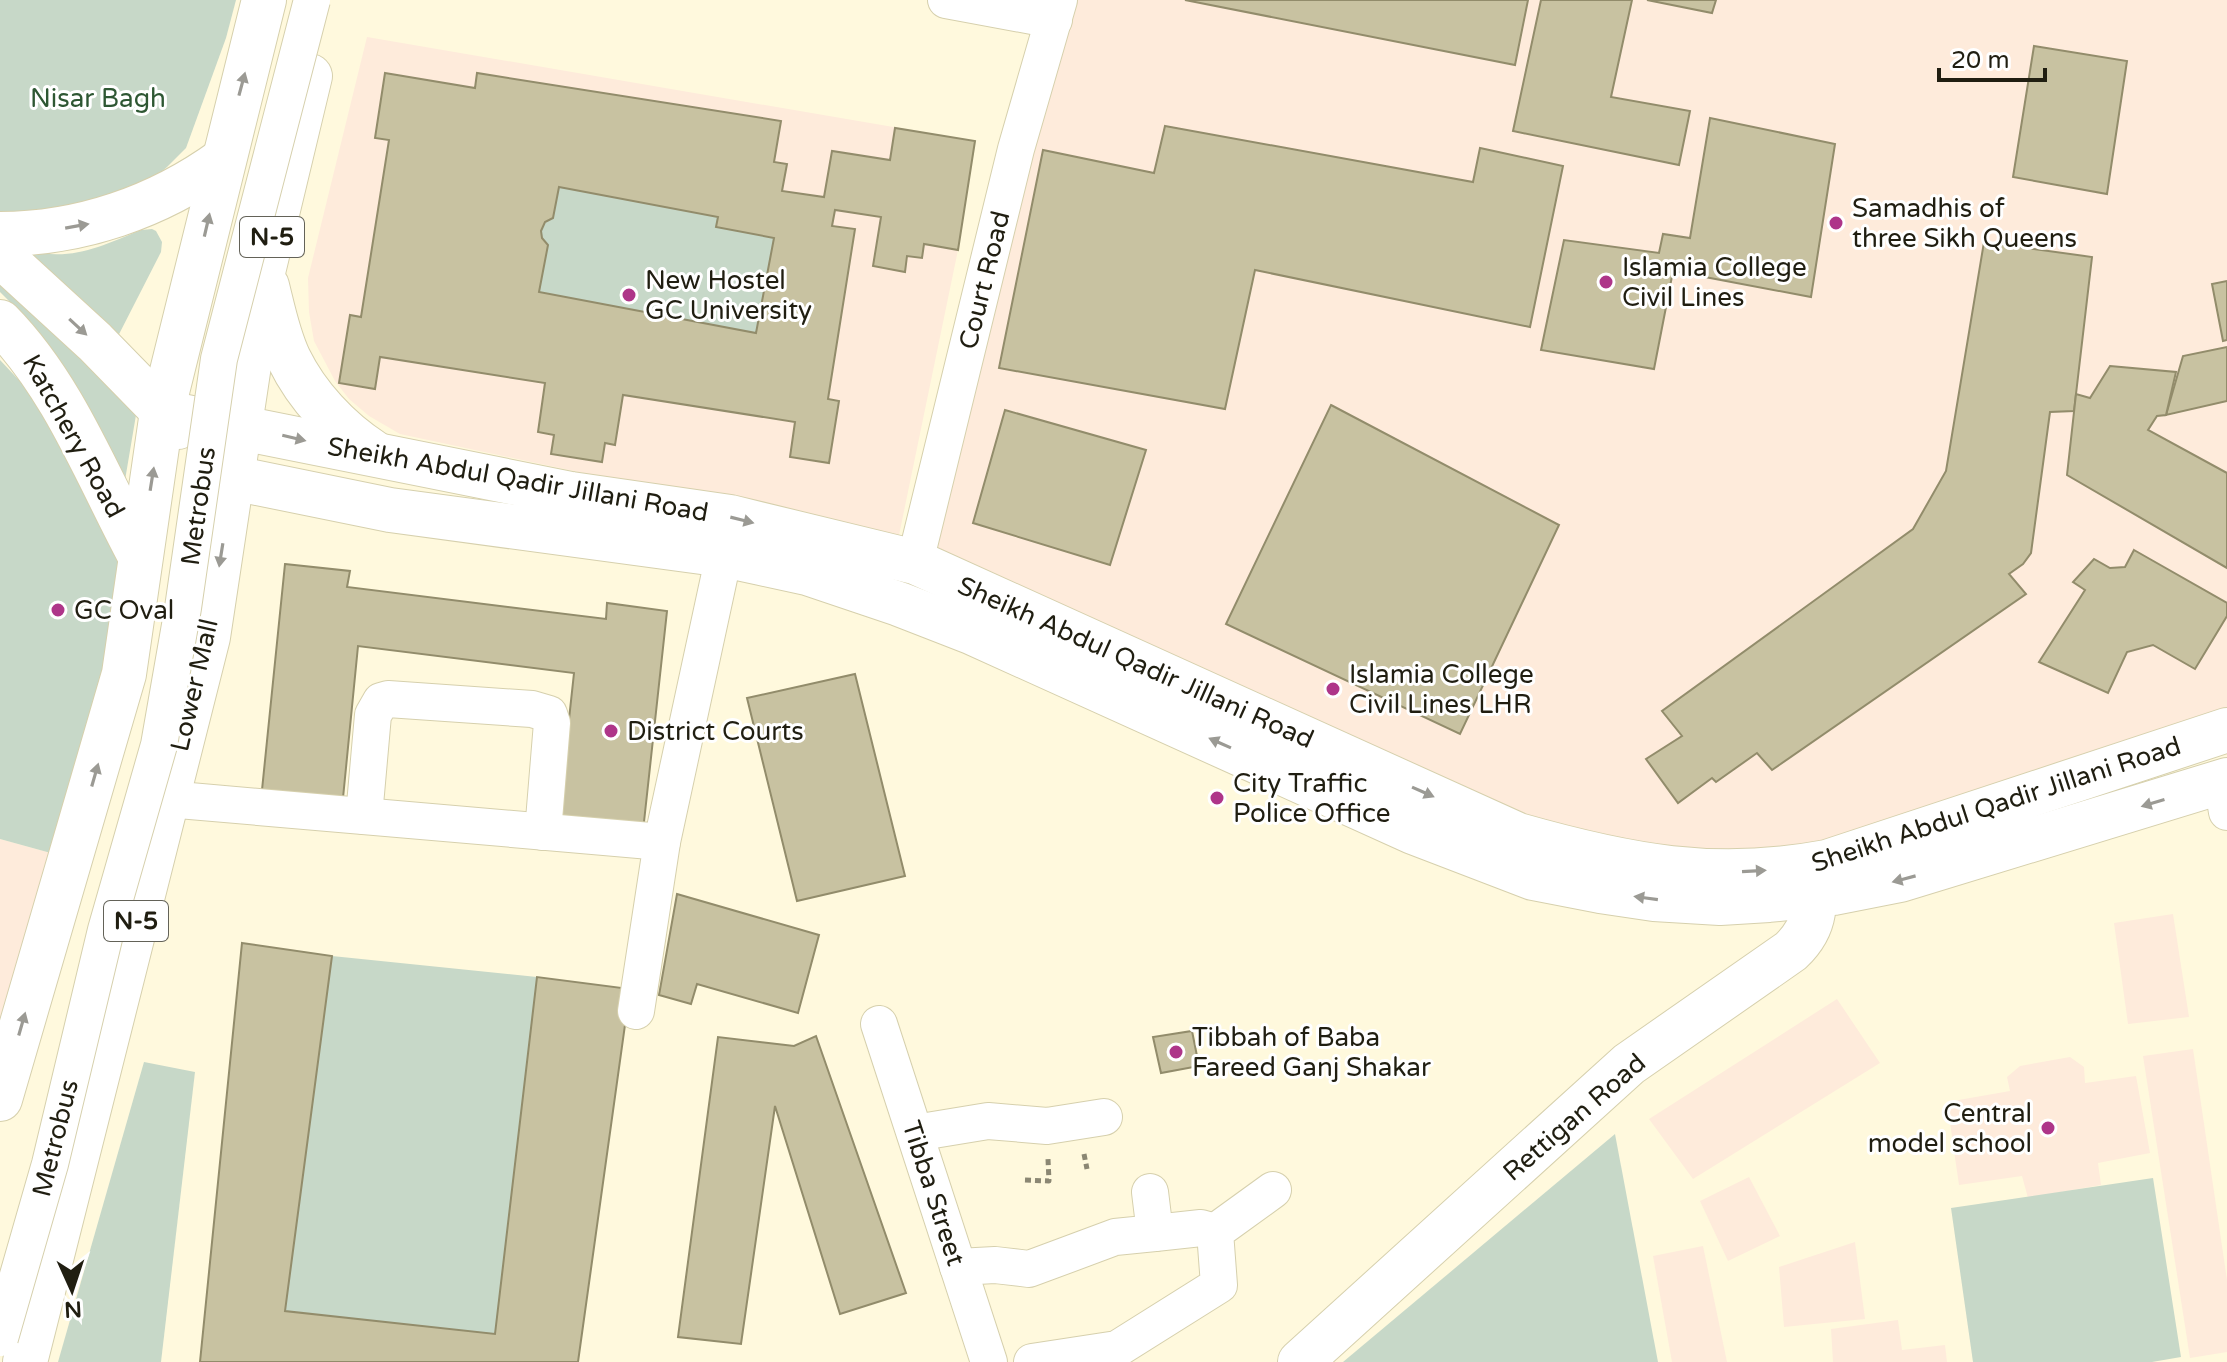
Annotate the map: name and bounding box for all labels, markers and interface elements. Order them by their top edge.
scale bar [1939,32,2045,82]
text: 20 m [1951,46,2009,75]
one-way arrow [236,71,249,95]
park label: Nisar Bagh [30,83,166,114]
place label: Samadhis of three Sikh Queens [1852,193,2077,254]
street label: Court Road [952,208,1017,352]
one-way arrow [201,212,214,237]
marker: Samadhis of three Sikh Queens [1827,214,1845,232]
road number: N-5 [240,217,304,257]
one-way arrow [65,220,90,232]
place label: Islamia College Civil Lines [1622,252,1807,313]
place label: New Hostel GC University [645,265,812,326]
marker: Islamia College Civil Lines [1597,273,1615,291]
marker: New Hostel GC University [620,286,638,304]
one-way arrow [68,318,87,336]
street label: Katchery Road [16,349,131,523]
street label: Sheikh Abdul Qadir Jillani Road [325,431,711,528]
one-way arrow [282,432,307,445]
street label: Metrobus [175,445,222,567]
one-way arrow [146,466,159,491]
one-way arrow [730,514,755,527]
one-way arrow [214,543,227,568]
street label: Sheikh Abdul Qadir Jillani Road [953,570,1319,755]
place label: GC Oval [74,595,174,626]
marker: GC Oval [49,601,67,619]
street label: Lower Mall [164,616,225,754]
place label: Islamia College Civil Lines LHR [1349,659,1534,720]
marker: Islamia College Civil Lines LHR [1324,680,1342,698]
place label: District Courts [627,716,804,747]
marker: District Courts [602,722,620,740]
street label: Sheikh Abdul Qadir Jillani Road [1808,730,2185,879]
one-way arrow [1208,736,1232,749]
one-way arrow [89,762,102,786]
place label: City Traffic Police Office [1233,768,1390,829]
one-way arrow [1412,786,1435,799]
marker: City Traffic Police Office [1208,789,1226,807]
one-way arrow [2140,798,2164,810]
one-way arrow [1742,864,1767,877]
one-way arrow [1891,873,1916,885]
one-way arrow [1633,891,1658,904]
road number: N-5 [104,901,168,941]
one-way arrow [16,1012,29,1036]
place label: Tibbah of Baba Fareed Ganj Shakar [1192,1022,1431,1083]
marker: Tibbah of Baba Fareed Ganj Shakar [1167,1043,1185,1061]
street label: Rettigan Road [1497,1047,1652,1188]
street label: Metrobus [26,1076,85,1200]
place label: Central model school [1868,1098,2032,1159]
street label: Tibba Street [896,1117,972,1270]
marker: Central model school [2039,1119,2057,1137]
north arrow [32,1250,112,1330]
text: N [63,1296,82,1322]

